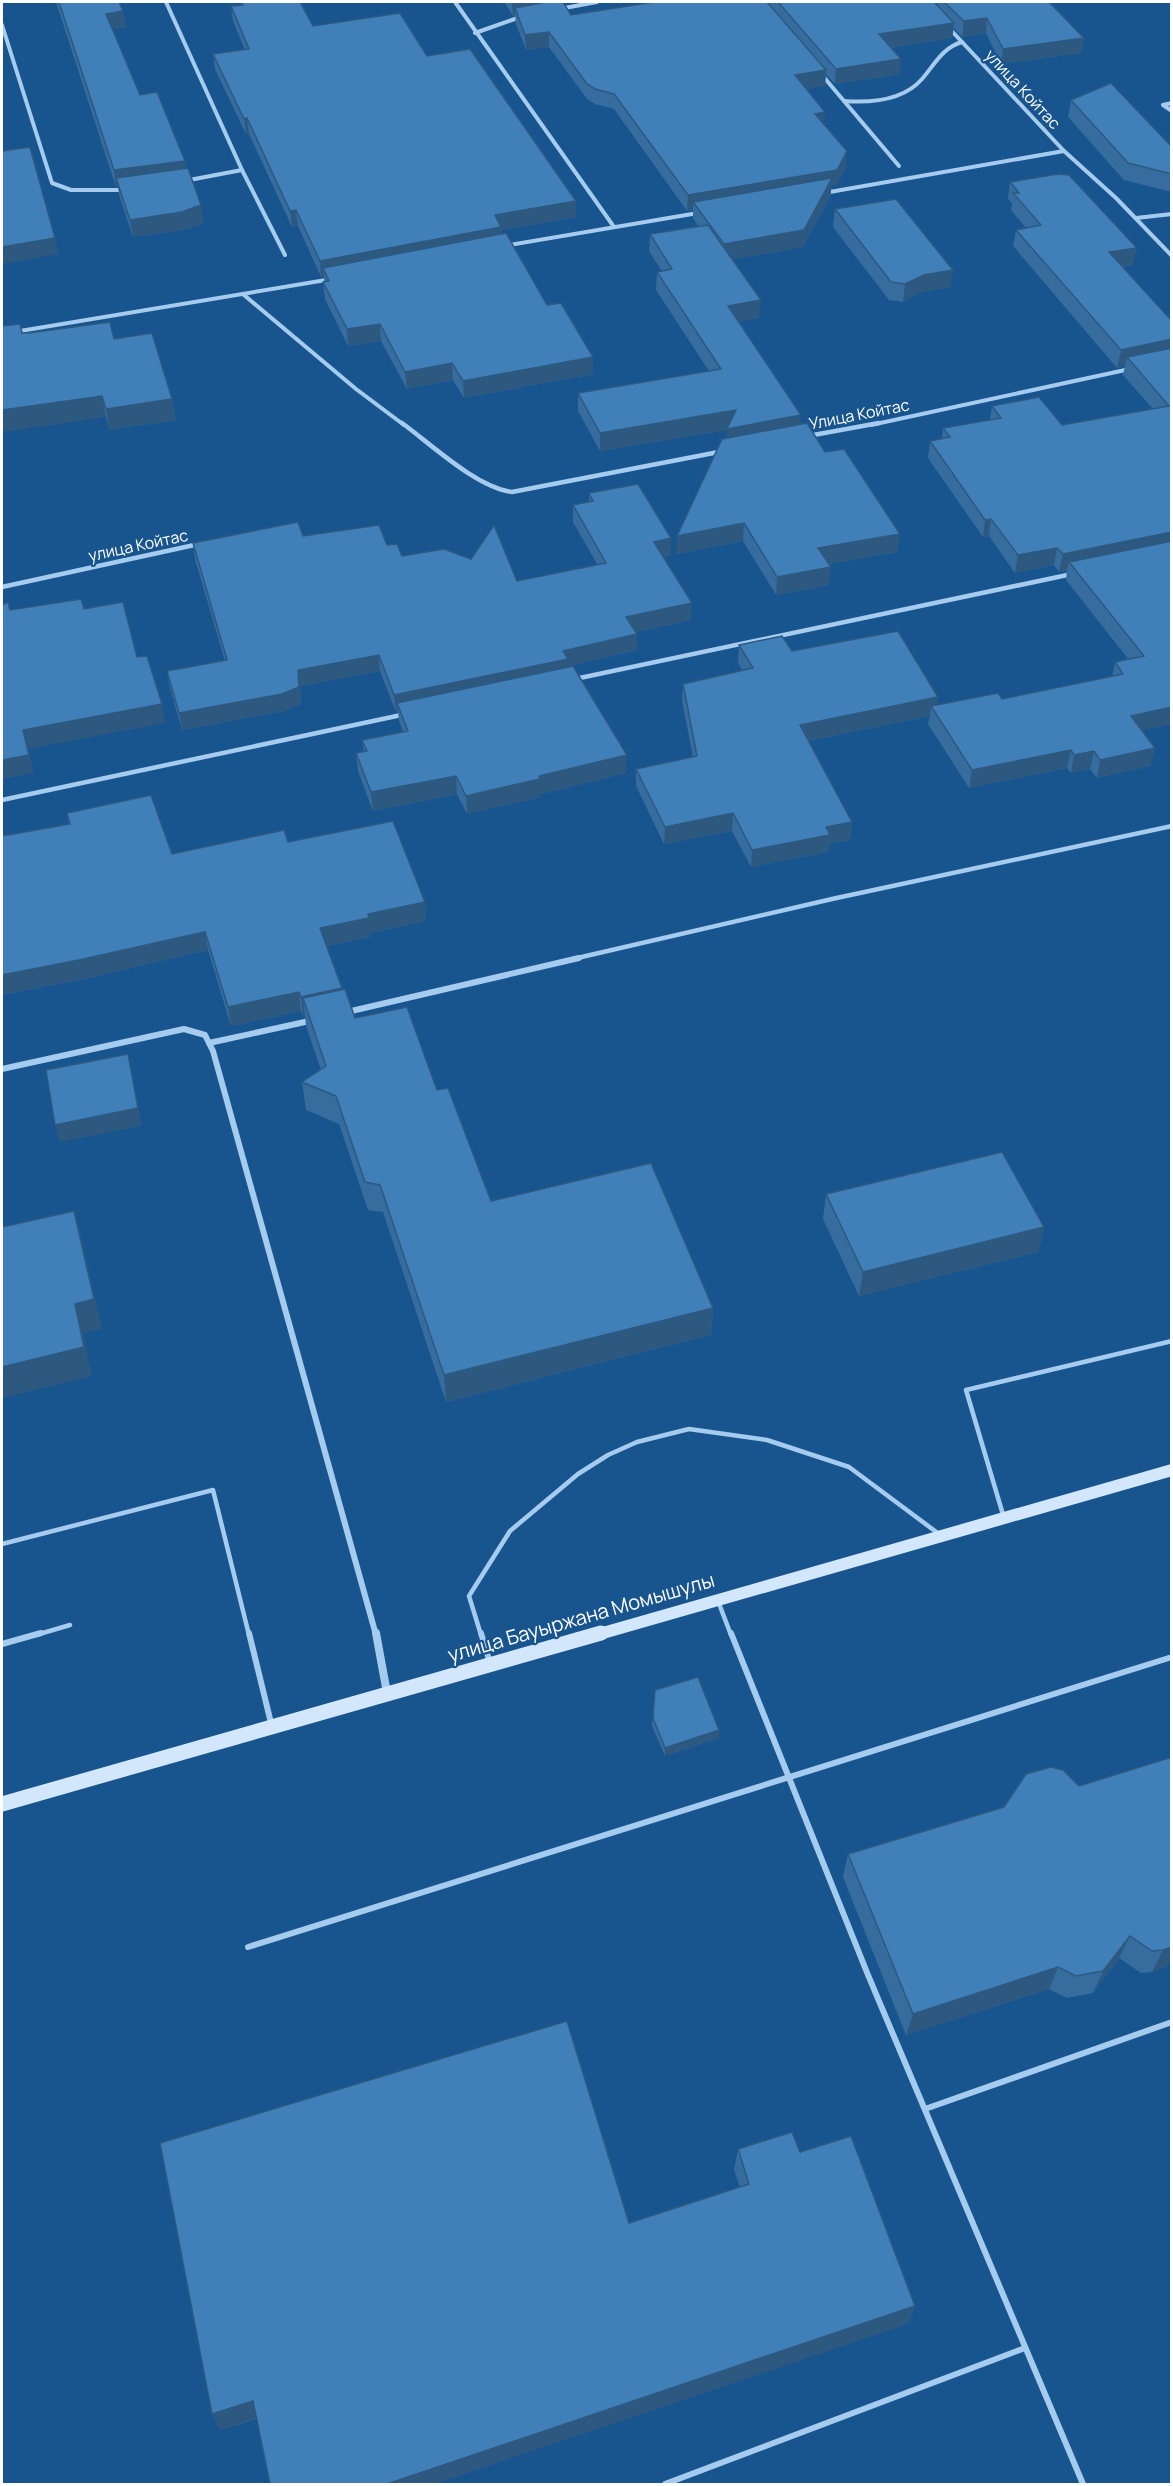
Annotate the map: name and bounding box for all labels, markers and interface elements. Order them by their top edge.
street label: улица Койтас [980,44,1066,134]
street label: Улица Койтас [807,393,911,435]
street label: улица Койтас [86,524,190,566]
street label: улица Бауыржана Момышулы [445,1566,717,1668]

